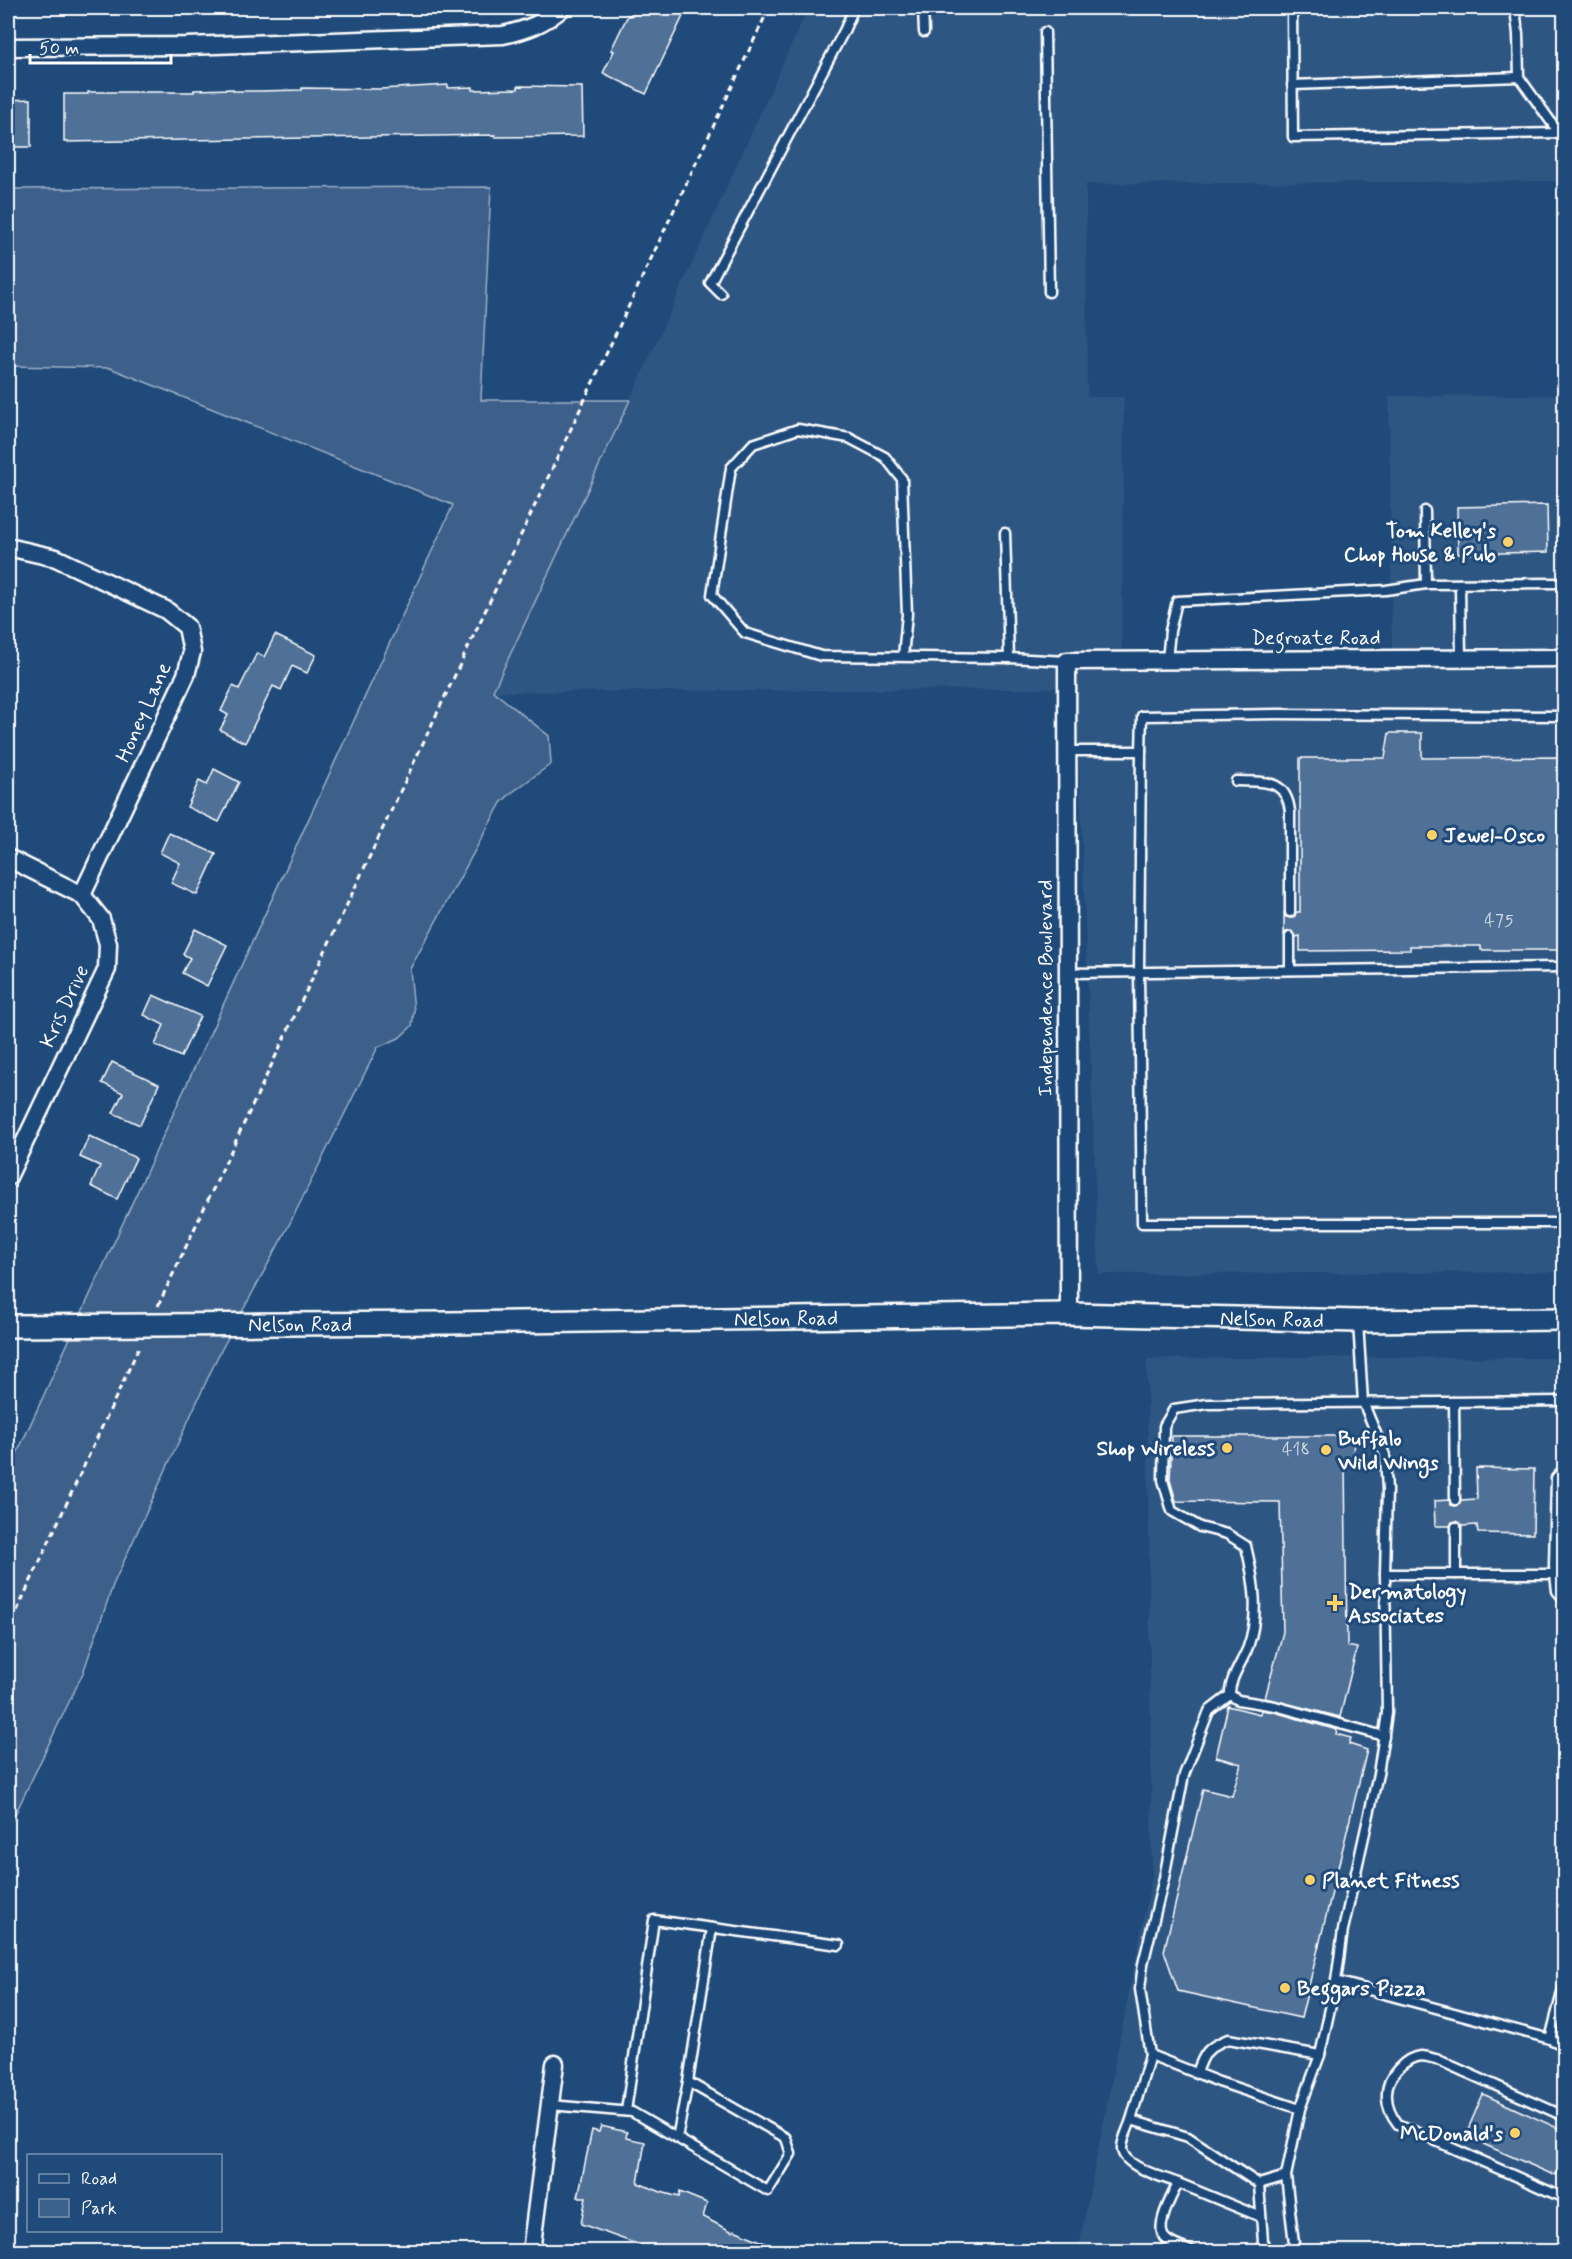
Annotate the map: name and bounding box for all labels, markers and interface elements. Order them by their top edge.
scale bar [30,27,171,65]
text: 50 m [39,37,79,61]
place label: Tom Kelley's Chop House & Pub [1344,517,1497,569]
marker: Tom Kelley's Chop House & Pub [1501,535,1515,549]
street label: Degroate Road [1251,624,1381,654]
street label: Honey Lane [109,658,178,767]
place label: Jewel-Osco [1444,822,1545,850]
marker: Jewel-Osco [1425,828,1439,842]
street label: Independence Boulevard [1032,879,1060,1097]
house number: 475 [1484,909,1514,933]
street label: Kris Drive [34,960,96,1052]
street label: Nelson Road [734,1304,838,1334]
street label: Nelson Road [1219,1305,1324,1335]
street label: Nelson Road [248,1311,352,1339]
place label: Buffalo Wild Wings [1337,1425,1439,1479]
place label: Shop Wireless [1097,1435,1216,1463]
house number: 418 [1282,1438,1310,1462]
marker: Shop Wireless [1220,1441,1234,1455]
marker: Buffalo Wild Wings [1319,1443,1333,1457]
place label: Dermatology Associates [1348,1578,1466,1630]
marker: Dermatology Associates [1326,1594,1344,1612]
place label: Planet Fitness [1322,1867,1460,1895]
marker: Planet Fitness [1303,1873,1317,1887]
place label: Beggars Pizza [1297,1975,1425,2005]
marker: Beggars Pizza [1278,1981,1292,1995]
place label: McDonald's [1400,2120,1504,2148]
marker: McDonald's [1508,2126,1522,2140]
legend [27,2154,222,2232]
text: Road [81,2167,117,2191]
text: Park [81,2197,117,2221]

